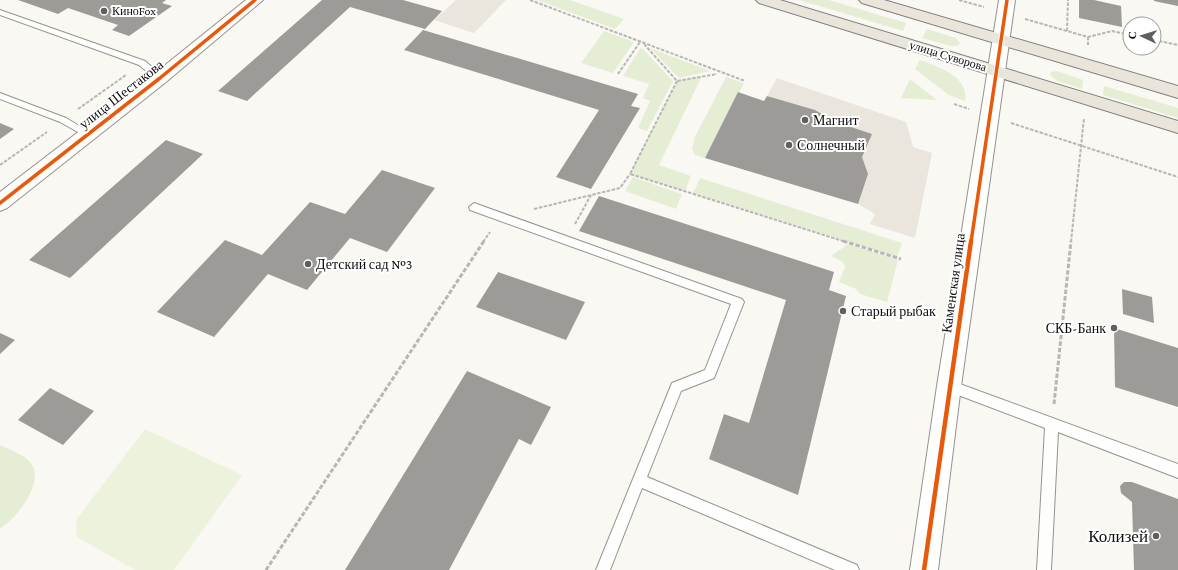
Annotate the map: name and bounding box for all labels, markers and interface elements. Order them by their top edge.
place label: КиноFox [112,4,156,18]
marker: КиноFox [99,6,109,16]
north arrow [1122,16,1162,56]
text: С [1126,31,1138,40]
street label: улица Суворова [908,38,989,75]
street label: улица Шестакова [76,56,167,132]
place label: Магнит [813,112,859,128]
marker: Магнит [800,115,810,125]
place label: Солнечный [797,137,865,153]
marker: Солнечный [784,140,794,150]
street label: Каменская улица [938,231,968,334]
place label: Детский сад №3 [316,256,412,272]
marker: Детский сад №3 [303,259,313,269]
place label: Старый рыбак [851,303,936,319]
marker: Старый рыбак [838,306,848,316]
place label: СКБ-Банк [1046,320,1106,336]
marker: СКБ-Банк [1109,323,1119,333]
place label: Колизей [1088,527,1148,546]
marker: Колизей [1151,531,1161,541]

